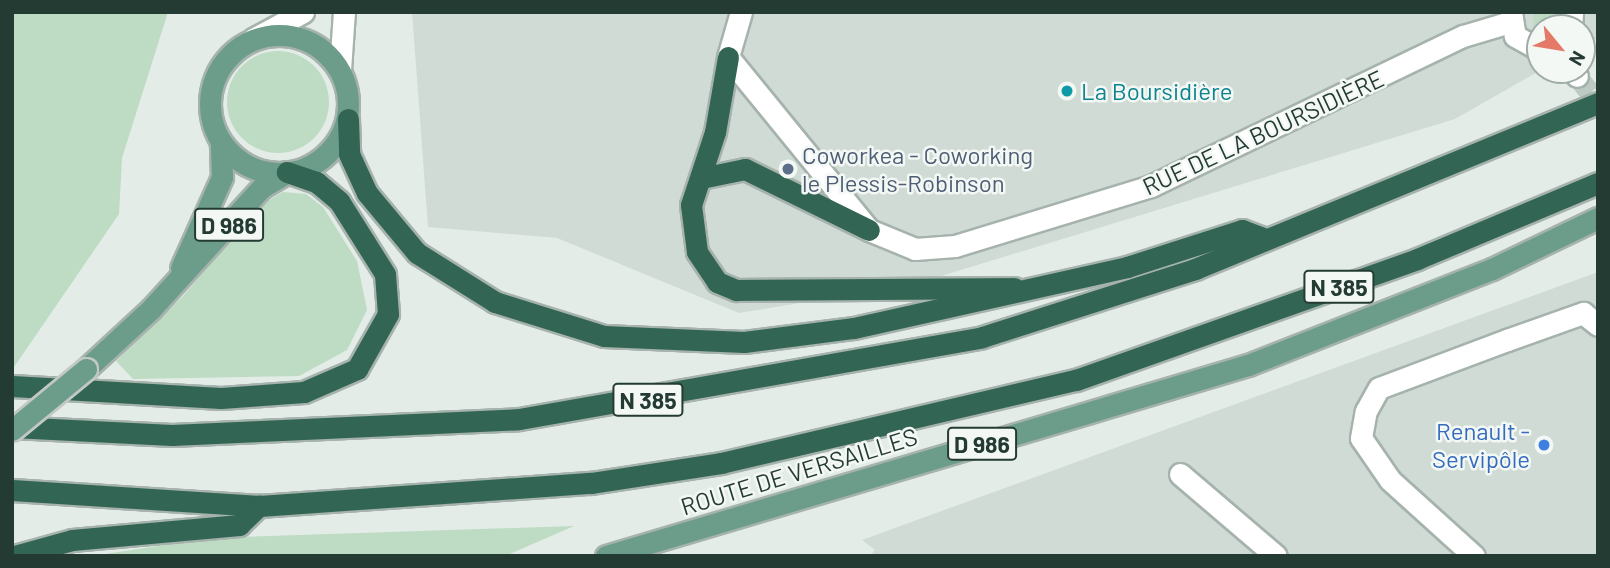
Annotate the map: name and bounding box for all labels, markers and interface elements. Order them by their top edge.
north arrow [1526,14,1596,84]
text: N [1565,48,1591,70]
street label: RUE DE LA BOURSIDIÈRE [1138,63,1388,201]
place label: La Boursidière [1081,77,1232,105]
marker: La Boursidière [1059,83,1075,99]
place label: Coworkea - Coworking le Plessis-Robinson [802,141,1033,197]
marker: Coworkea - Coworking le Plessis-Robinson [780,161,796,177]
road number: D 986 [194,206,264,244]
road number: N 385 [1302,268,1376,306]
road number: N 385 [611,380,685,420]
place label: Renault - Servipôle [1432,417,1530,473]
street label: ROUTE DE VERSAILLES [677,421,921,521]
road number: D 986 [947,424,1017,464]
marker: Renault - Servipôle [1536,437,1552,453]

